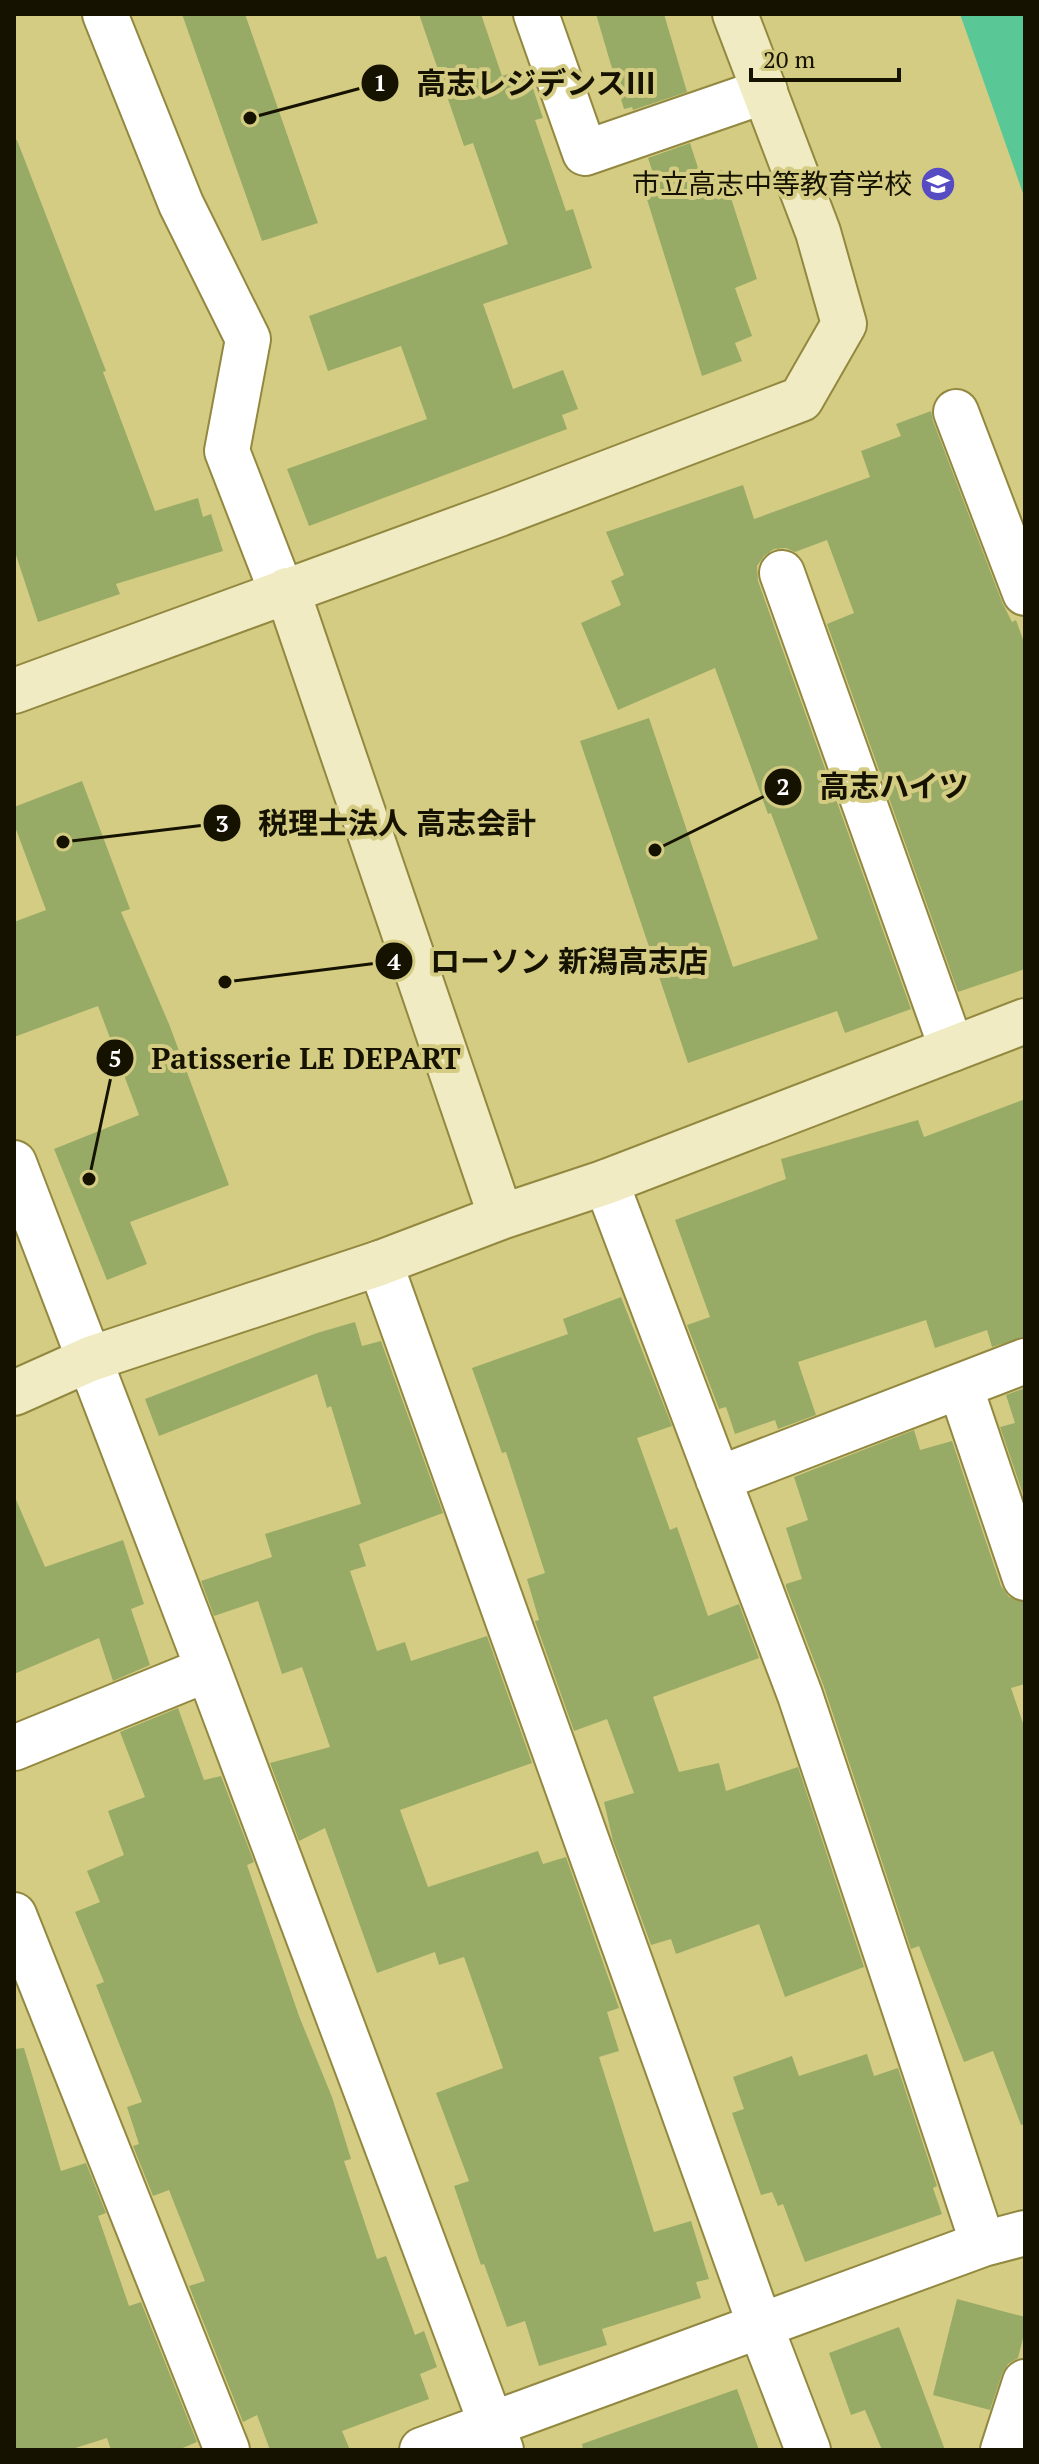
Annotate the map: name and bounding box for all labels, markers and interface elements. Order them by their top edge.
scale bar [751,32,899,82]
text: 20 m [763,43,815,75]
callout: 高志レジデンスⅢ [360,56,672,110]
text: 高志レジデンスⅢ [416,63,656,103]
text: 1 [373,66,387,98]
place label: 市立高志中等教育学校 [632,165,912,202]
school or university icon: 市立高志中等教育学校 [919,165,957,203]
callout: 高志ハイツ [763,760,985,814]
text: 高志ハイツ [819,766,969,806]
text: 2 [776,770,790,802]
callout: 税理士法人 高志会計 [202,796,552,850]
text: 税理士法人 高志会計 [258,803,536,843]
text: 3 [215,807,229,839]
callout: ローソン 新潟高志店 [374,934,724,988]
text: ローソン 新潟高志店 [430,941,708,981]
text: 4 [387,945,401,977]
callout: Patisserie LE DEPART [95,1031,477,1085]
text: Patisserie LE DEPART [151,1038,461,1078]
text: 5 [108,1042,122,1074]

